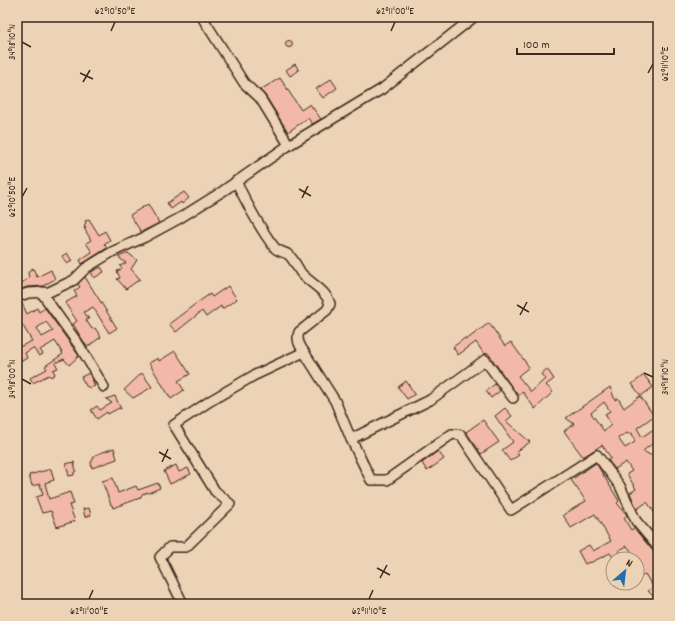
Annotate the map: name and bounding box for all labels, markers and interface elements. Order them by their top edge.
text: 62°10'50"E [95,5,136,19]
text: 62°11'00"E [376,5,414,19]
text: 34°18'10"N [6,24,20,60]
scale bar [517,30,614,56]
text: 100 m [523,37,550,54]
text: 62°11'10"E [659,46,673,81]
text: 62°10'50"E [6,176,20,217]
text: 34°18'00"N [6,359,20,399]
text: 34°18'10"N [659,359,673,395]
north arrow [605,551,645,591]
text: N [623,556,635,573]
text: 62°11'00"E [70,605,108,619]
text: 62°11'10"E [352,605,387,619]

